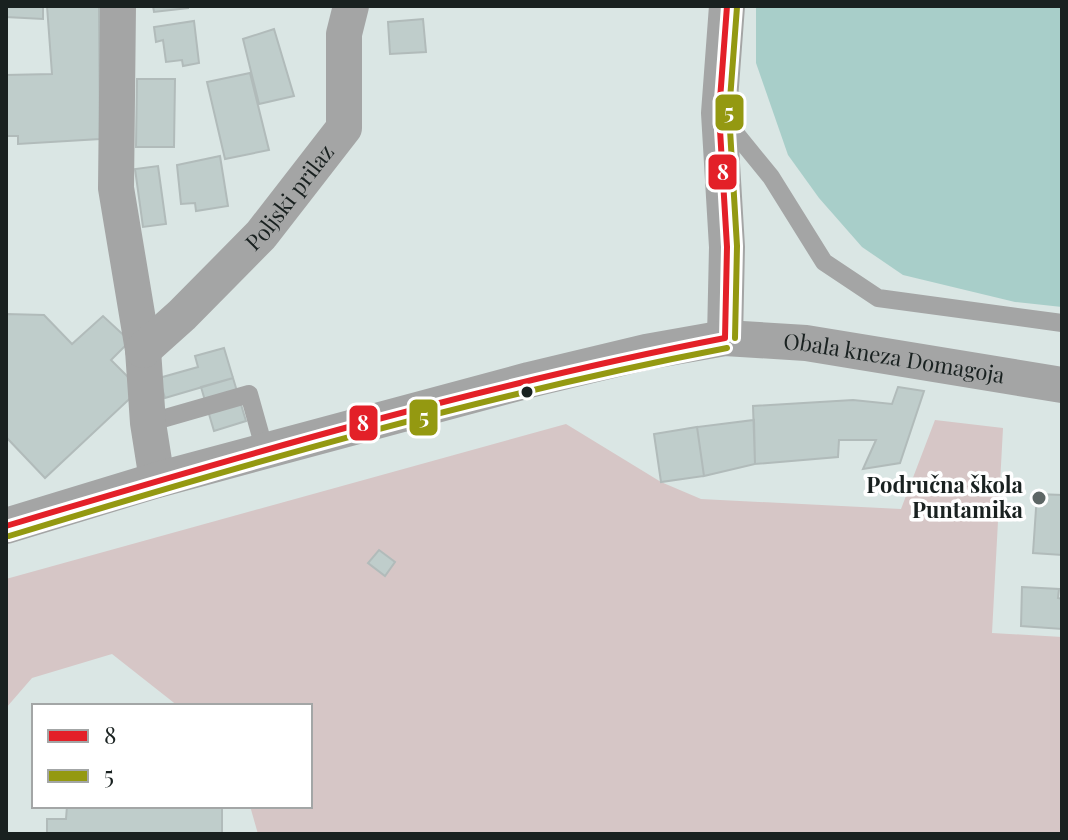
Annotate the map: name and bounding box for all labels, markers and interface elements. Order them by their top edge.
line badge: 5 [714,93,745,132]
text: 5 [724,96,734,126]
street label: Poljski prilaz [238,138,340,257]
line badge: 8 [707,153,738,191]
text: 8 [717,156,729,186]
street label: Obala kneza Domagoja [783,326,1007,389]
unlabelled marker [519,384,535,400]
line badge: 5 [408,398,439,437]
text: 5 [419,401,429,431]
line badge: 8 [348,404,379,442]
text: 8 [357,407,369,437]
place label: Područna škola Puntamika [866,469,1024,524]
marker: Područna škola Puntamika [1030,489,1048,507]
legend [32,704,312,808]
text: 8 [104,718,116,750]
text: 5 [104,758,114,790]

